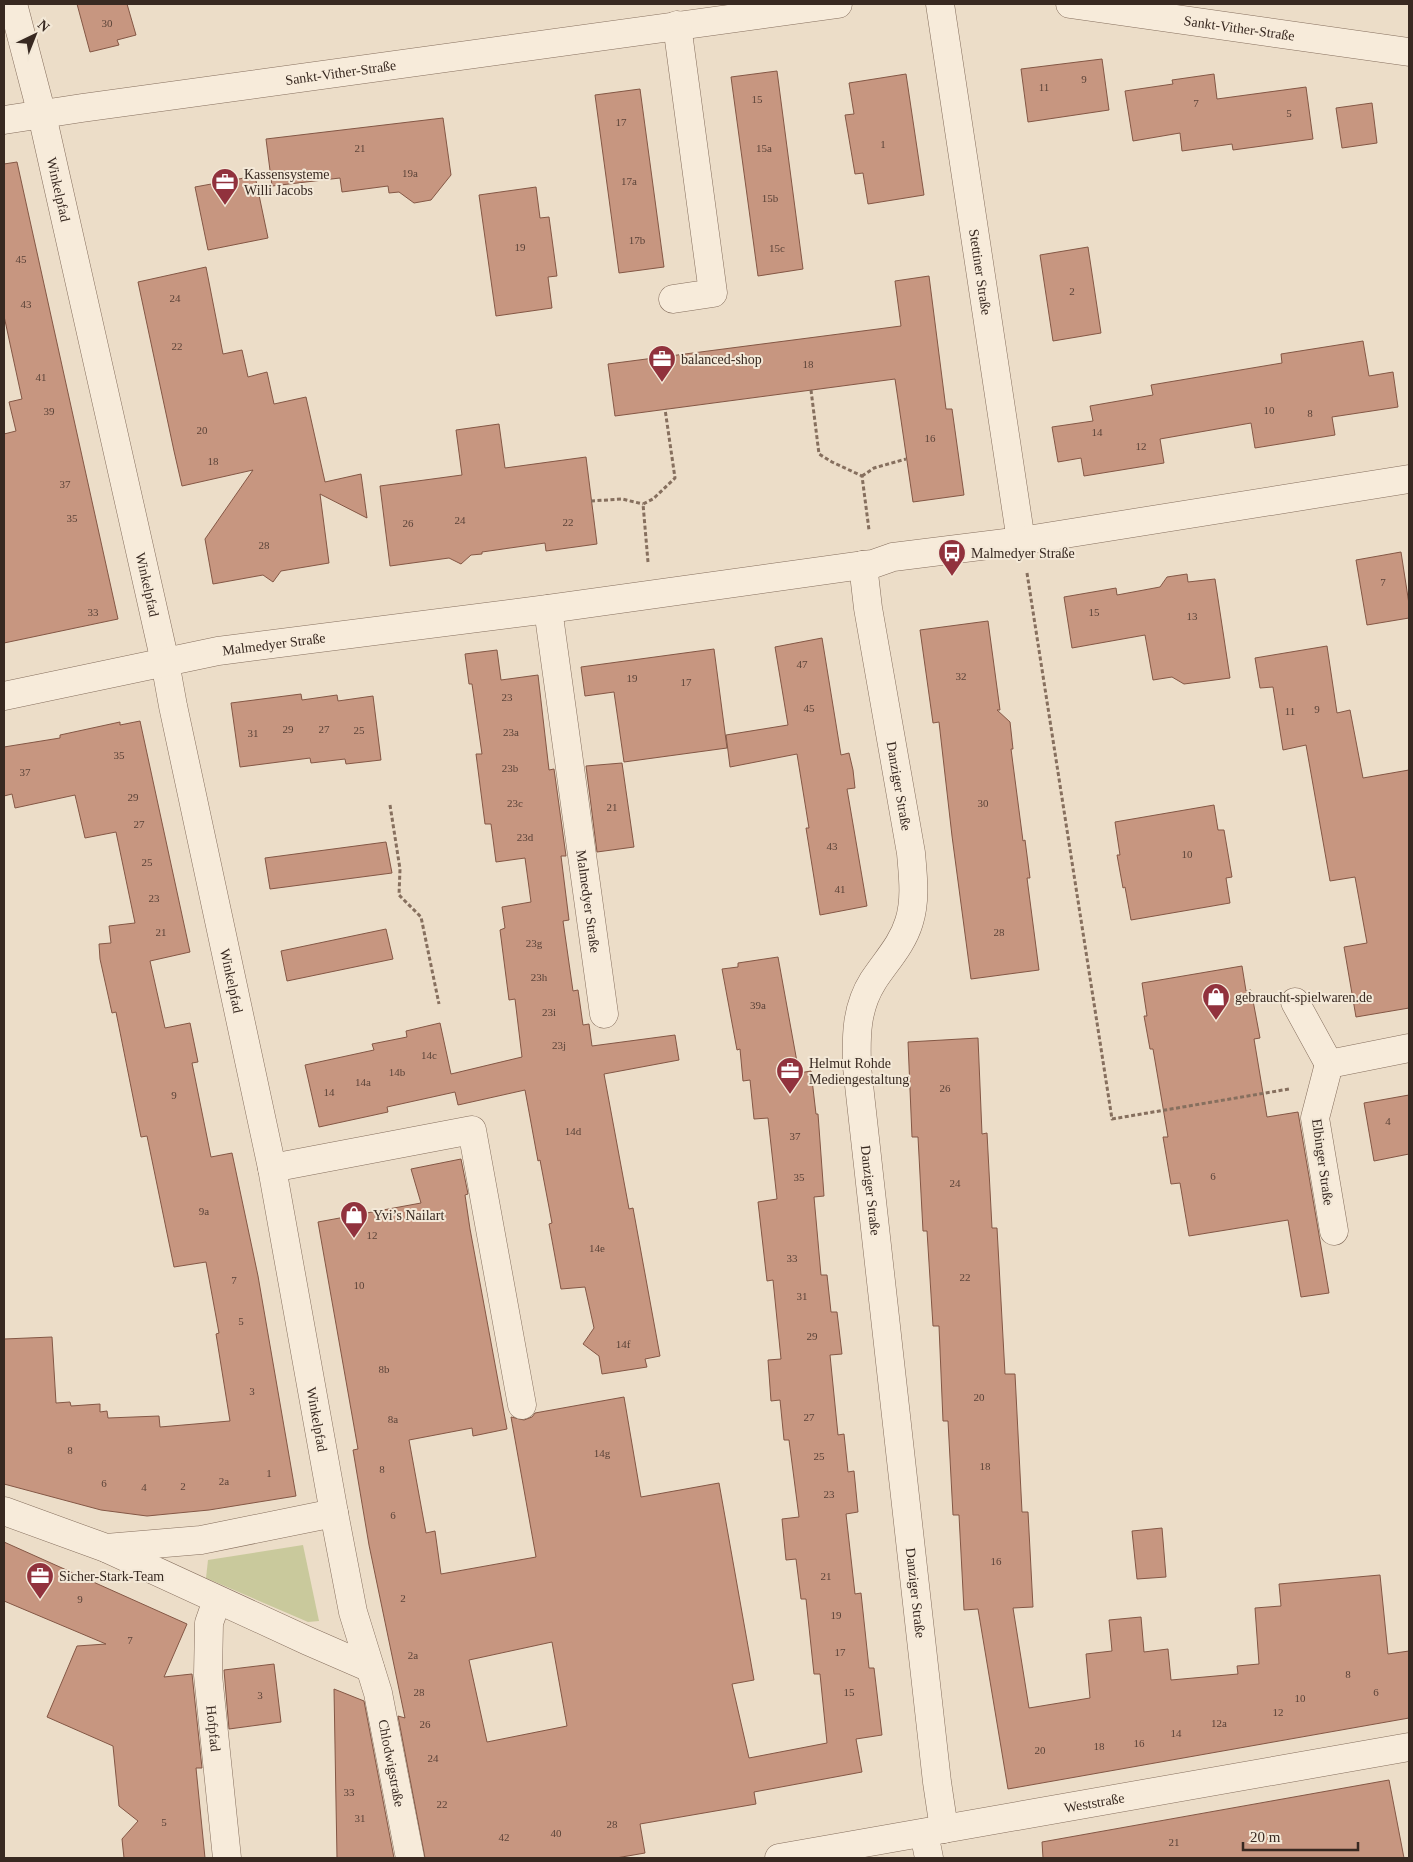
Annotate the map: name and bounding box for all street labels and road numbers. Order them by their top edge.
street label: Sankt-Vither-Straße [1183,13,1296,44]
street label: Sankt-Vither-Straße [284,58,397,88]
street label: Winkelpfad [44,156,73,223]
street label: Stettiner Straße [966,228,994,316]
street label: Winkelpfad [133,551,162,618]
street label: Malmedyer Straße [221,630,326,658]
street label: Danziger Straße [884,740,914,832]
street label: Malmedyer Straße [573,849,602,954]
street label: Winkelpfad [217,947,246,1014]
street label: Elbinger Straße [1309,1118,1336,1206]
street label: Danziger Straße [858,1145,883,1236]
street label: Winkelpfad [304,1386,330,1453]
street label: Danziger Straße [903,1547,928,1639]
street label: Hofpfad [203,1704,223,1752]
street label: Chlodwigstraße [375,1718,407,1808]
street label: Weststraße [1063,1790,1126,1816]

